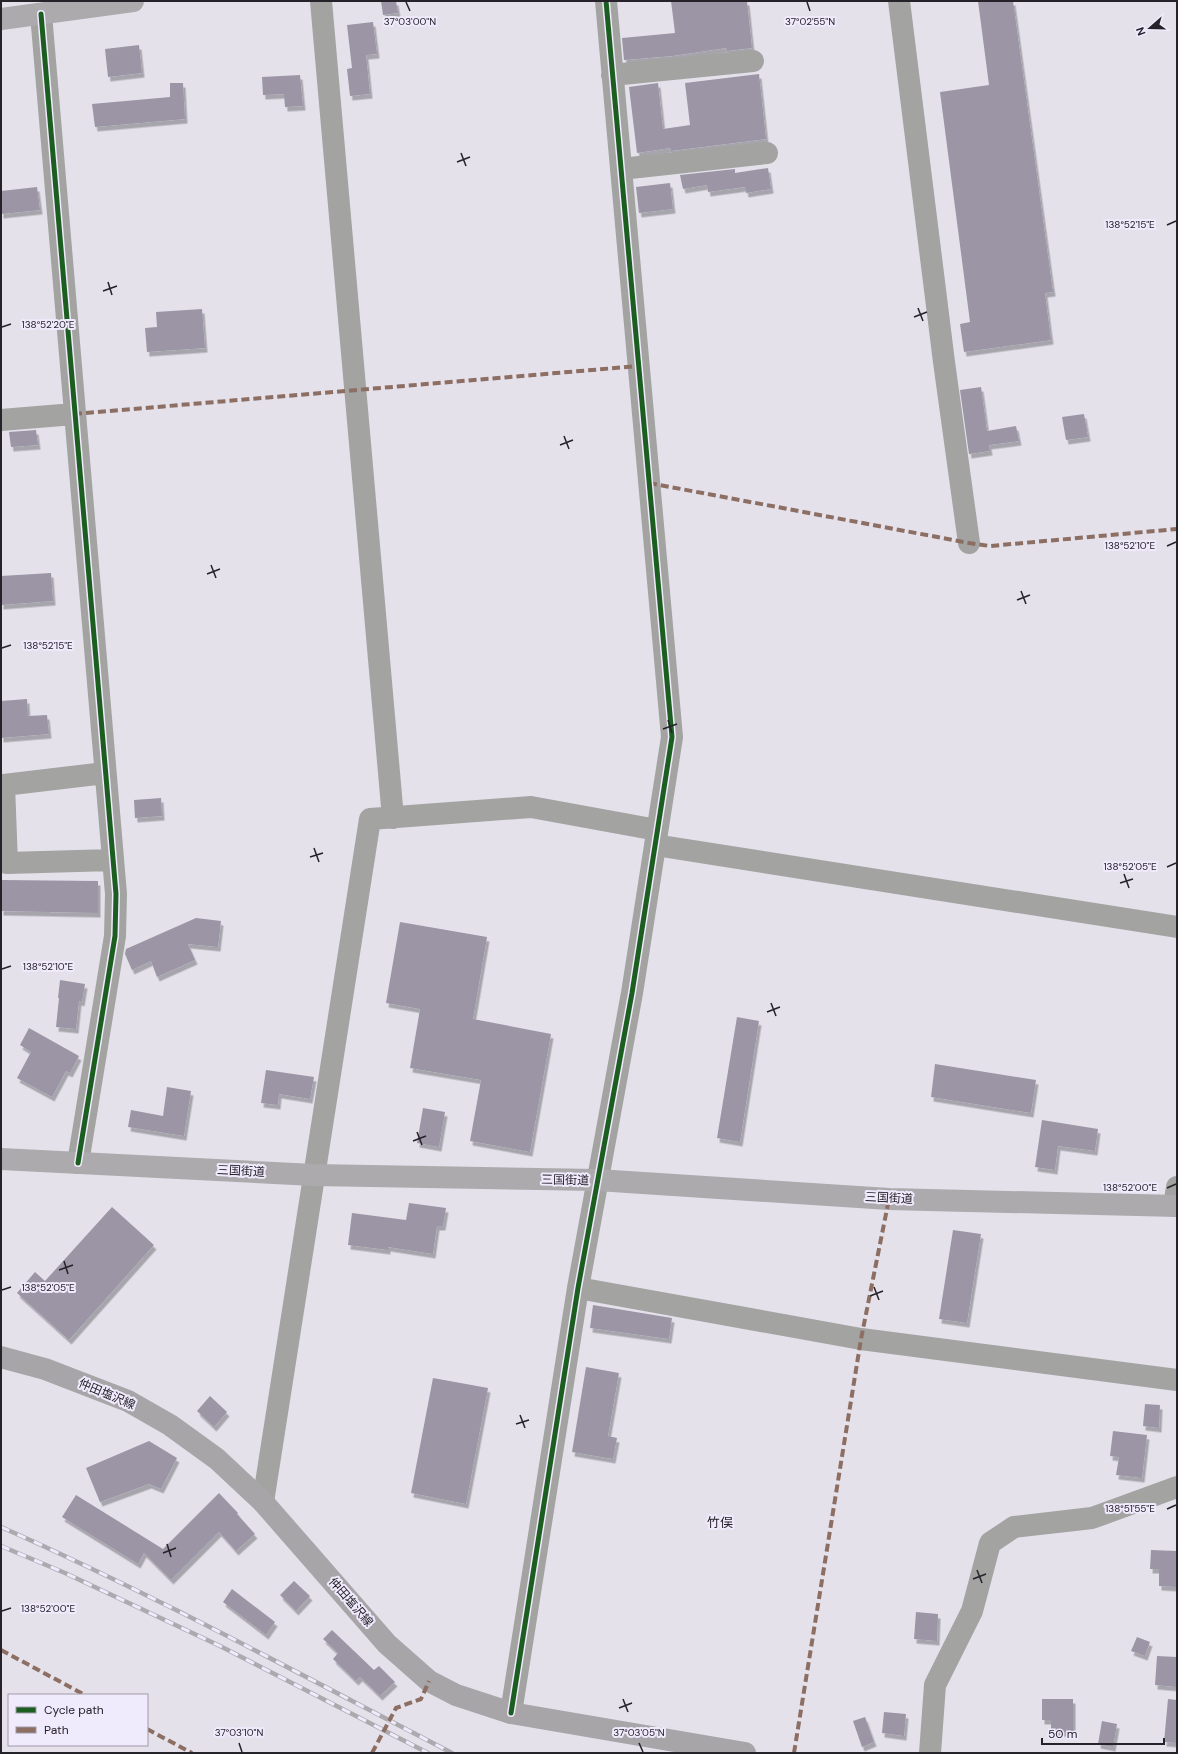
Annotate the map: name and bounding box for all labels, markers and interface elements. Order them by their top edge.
north arrow [1130,8,1170,48]
text: 37°03'00"N [384,15,436,28]
text: 37°02'55"N [785,15,835,28]
text: N [1133,25,1149,38]
text: 138°52'15"E [1105,218,1155,231]
text: 138°52'20"E [22,318,75,331]
text: 138°52'10"E [1105,539,1156,552]
text: 138°52'15"E [23,639,73,652]
text: 138°52'05"E [1103,860,1157,873]
text: 138°52'10"E [23,960,74,973]
street label: 三国街道 [217,1162,265,1180]
street label: 三国街道 [541,1172,589,1188]
text: 138°52'00"E [1103,1181,1157,1194]
street label: 三国街道 [865,1189,913,1207]
text: 138°52'05"E [21,1281,75,1294]
street label: 仲田塩沢線 [76,1375,138,1413]
text: 138°51'55"E [1105,1502,1155,1515]
district label: 竹俣 [707,1514,733,1531]
street label: 仲田塩沢線 [325,1574,377,1630]
text: 138°52'00"E [21,1602,75,1615]
legend [8,1694,148,1746]
text: Cycle path [44,1702,104,1718]
scale bar [1042,1720,1164,1746]
text: Path [44,1722,69,1738]
text: 37°03'10"N [215,1726,263,1739]
text: 37°03'05"N [613,1726,665,1739]
text: 50 m [1048,1726,1077,1742]

